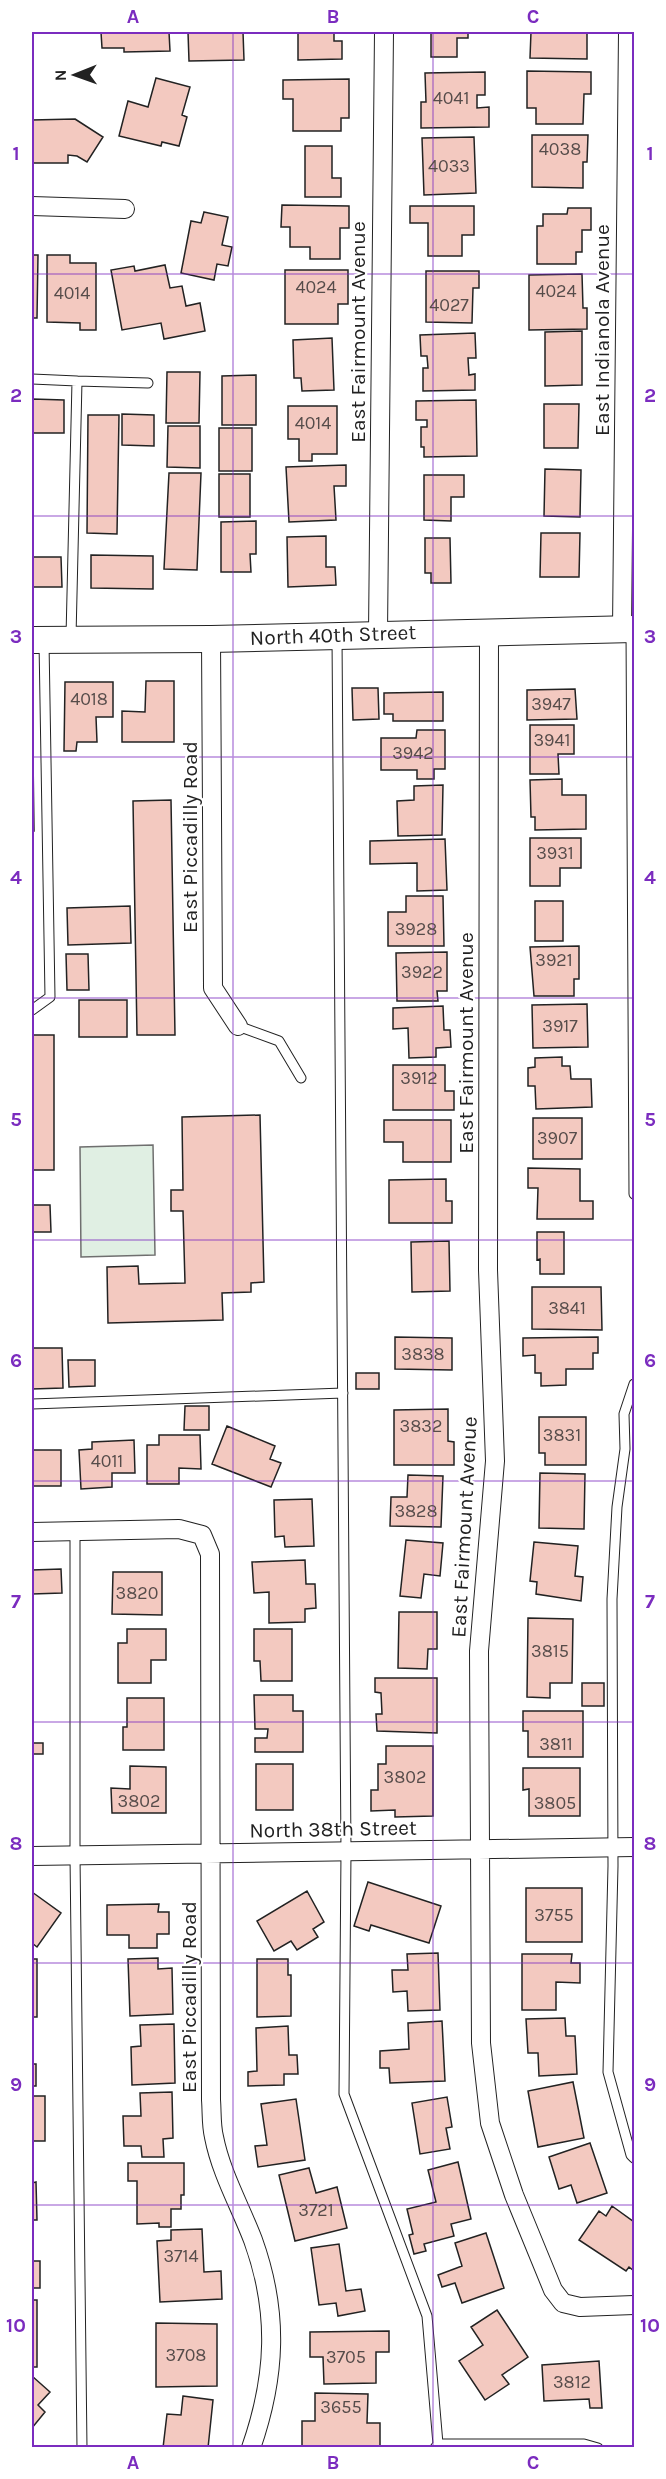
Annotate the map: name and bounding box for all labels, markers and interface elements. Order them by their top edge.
text: A [127,5,140,28]
text: B [327,5,339,28]
text: C [527,5,539,28]
north arrow [45,45,105,105]
text: N [51,69,70,81]
house number: 4041 [433,87,469,109]
house number: 4038 [539,138,581,160]
text: 1 [12,142,20,165]
text: 1 [646,142,654,165]
house number: 4033 [428,155,470,177]
street label: East Fairmount Avenue [346,221,370,443]
street label: East Indianola Avenue [590,224,614,436]
house number: 4024 [295,276,337,298]
house number: 4024 [535,280,577,302]
house number: 4014 [54,282,90,304]
house number: 4027 [429,294,469,316]
text: 2 [10,384,22,407]
text: 2 [644,384,656,407]
house number: 4014 [295,412,331,434]
street label: North 40th Street [249,620,417,650]
text: 3 [10,625,22,648]
text: 3 [644,625,656,648]
house number: 4018 [70,688,108,710]
house number: 3947 [531,693,571,715]
house number: 3941 [533,729,571,751]
street label: East Piccadilly Road [178,741,202,933]
house number: 3942 [392,742,434,764]
house number: 3931 [536,842,574,864]
text: 4 [10,866,22,889]
text: 4 [644,866,656,889]
house number: 3928 [395,918,437,940]
street label: East Fairmount Avenue [454,932,478,1154]
house number: 3921 [535,949,573,971]
house number: 3922 [401,961,443,983]
house number: 3917 [542,1015,578,1037]
house number: 3912 [400,1067,438,1089]
text: 5 [10,1108,22,1131]
text: 5 [644,1108,656,1131]
house number: 3907 [537,1127,578,1149]
house number: 3841 [548,1297,586,1319]
house number: 3838 [401,1343,445,1365]
text: 6 [10,1349,22,1372]
text: 6 [644,1349,656,1372]
house number: 3832 [400,1415,442,1437]
street label: East Fairmount Avenue [446,1416,482,1638]
house number: 3831 [543,1424,581,1446]
house number: 4011 [91,1450,123,1472]
house number: 3828 [394,1500,438,1522]
house number: 3820 [116,1582,158,1604]
text: 7 [11,1590,21,1613]
text: 7 [645,1590,655,1613]
house number: 3815 [531,1640,569,1662]
house number: 3811 [539,1733,573,1755]
house number: 3802 [384,1766,426,1788]
house number: 3802 [118,1790,160,1812]
house number: 3805 [534,1792,576,1814]
street label: North 38th Street [249,1816,417,1842]
text: 8 [10,1832,22,1855]
text: 8 [644,1832,656,1855]
street label: East Piccadilly Road [177,1901,201,2093]
house number: 3755 [534,1904,574,1926]
text: 9 [10,2073,22,2096]
text: 9 [644,2073,656,2096]
house number: 3721 [298,2199,334,2221]
house number: 3714 [163,2245,199,2267]
text: 10 [6,2314,26,2337]
text: 10 [640,2314,660,2337]
house number: 3708 [166,2344,206,2366]
house number: 3705 [326,2346,366,2368]
house number: 3812 [553,2371,591,2393]
house number: 3655 [320,2396,362,2418]
text: A [127,2451,140,2474]
text: B [327,2451,339,2474]
text: C [527,2451,539,2474]

